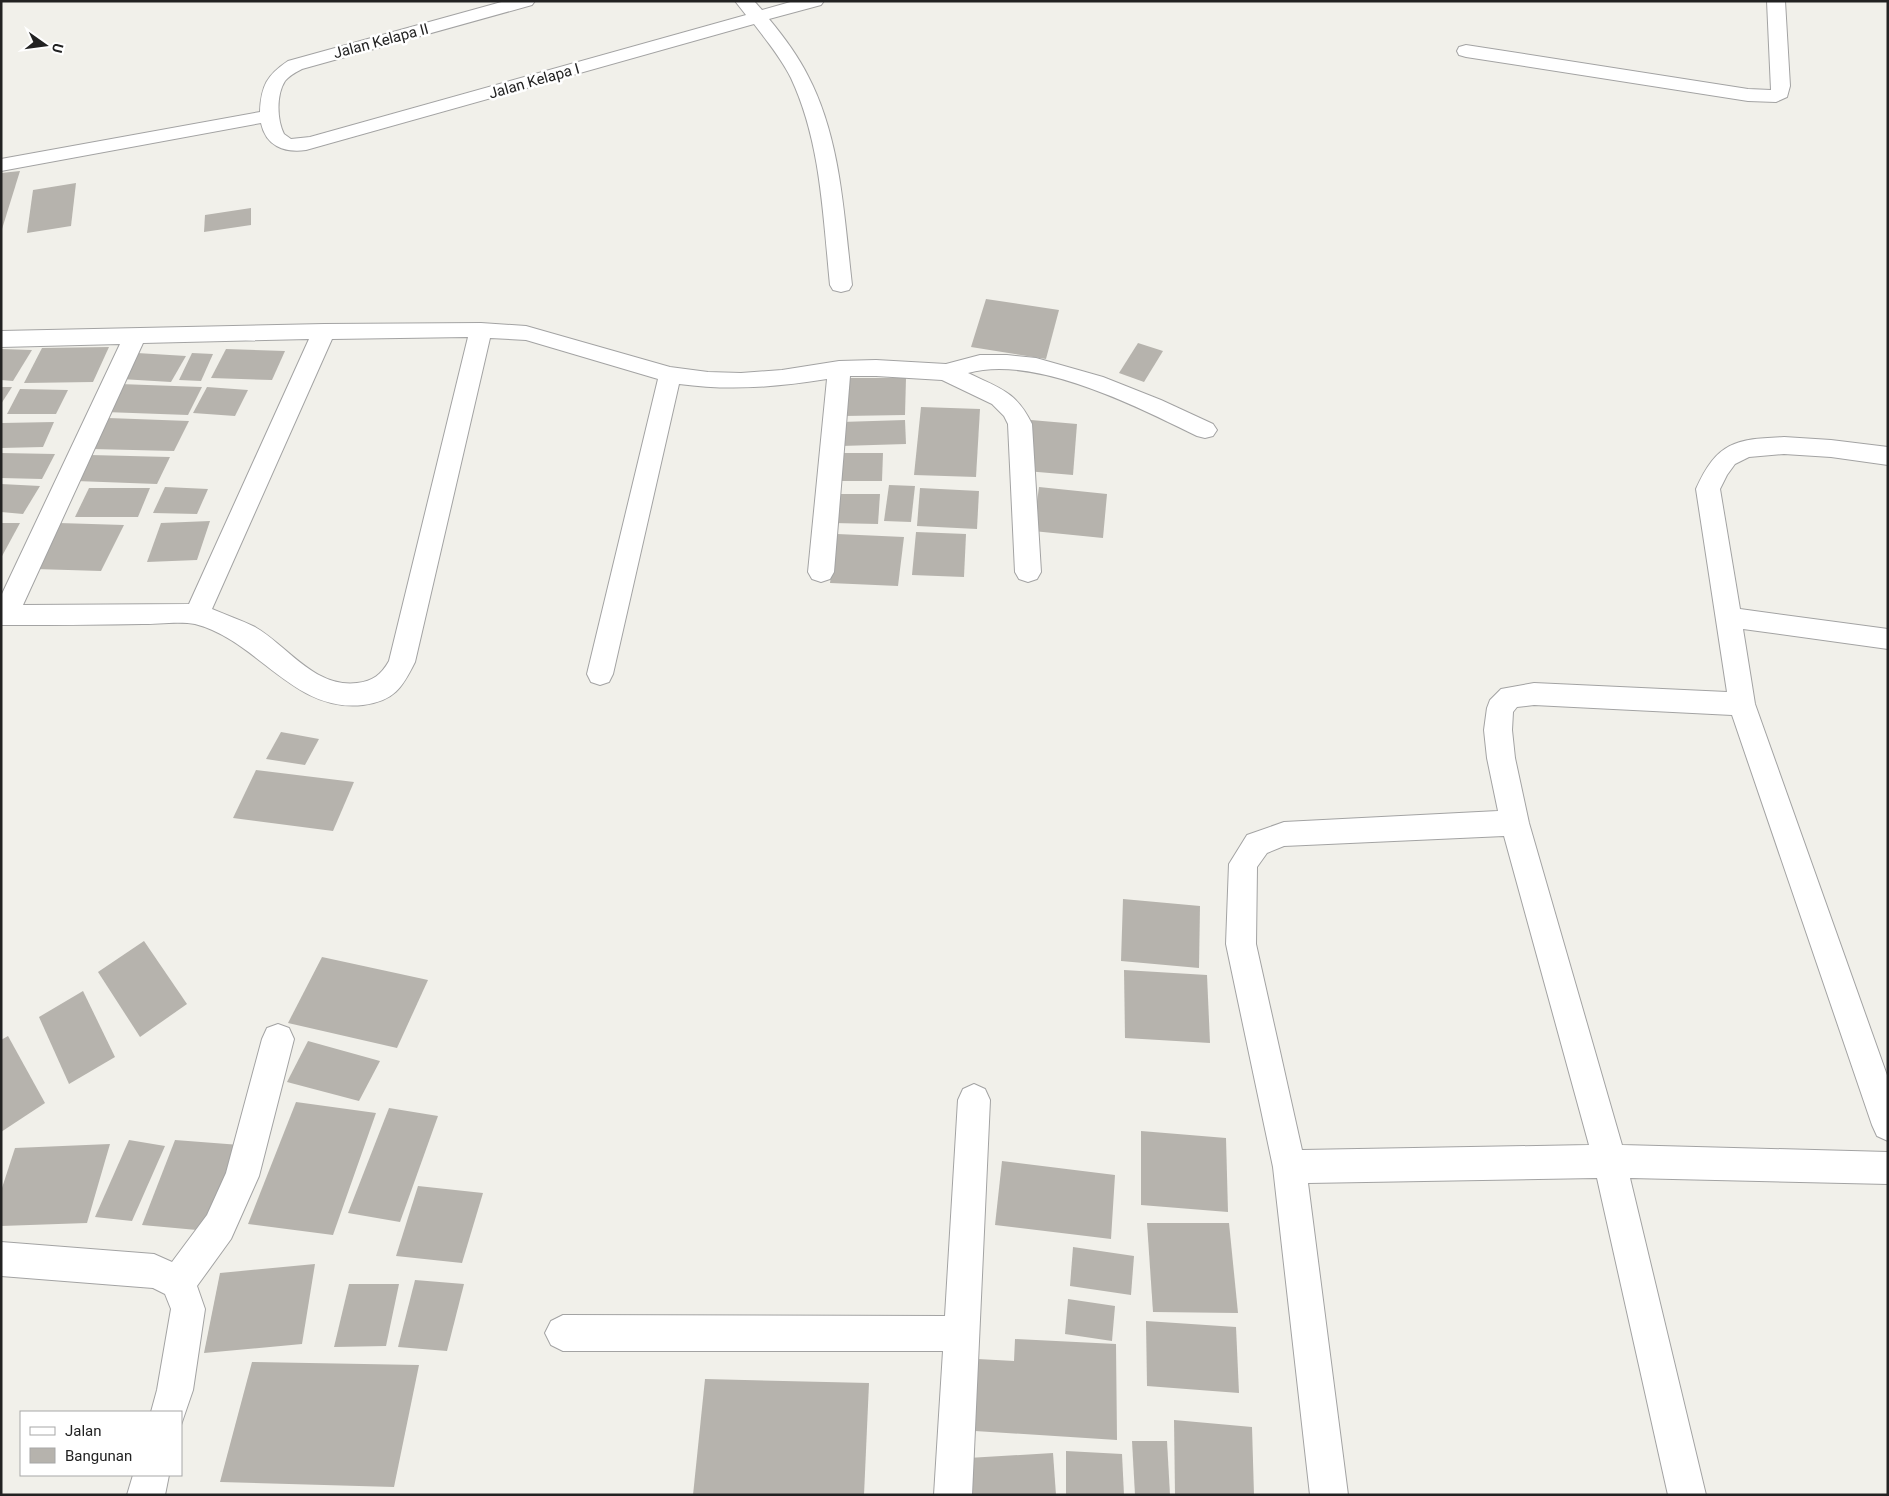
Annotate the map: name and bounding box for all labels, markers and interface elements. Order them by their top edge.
north arrow [20,20,70,70]
street label: Jalan Kelapa II [331,20,431,62]
text: U [49,42,66,55]
street label: Jalan Kelapa I [487,59,581,103]
legend [20,1411,182,1476]
text: Jalan [65,1422,102,1440]
text: Bangunan [65,1447,132,1465]

